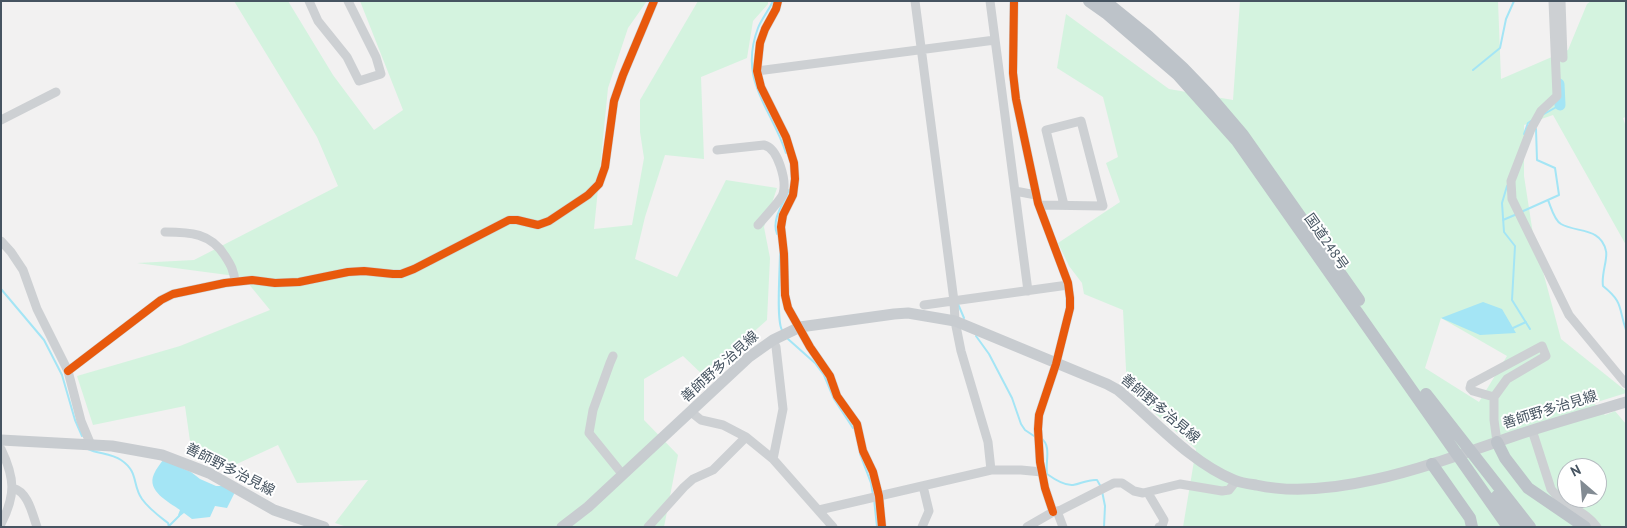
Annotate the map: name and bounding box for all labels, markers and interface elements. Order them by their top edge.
street label: 国道248号 [1301,211,1351,273]
street label: 善師野多治見線 [678,328,762,406]
street label: 善師野多治見線 [1117,371,1203,447]
street label: 善師野多治見線 [1501,388,1599,432]
street label: 善師野多治見線 [183,440,277,500]
north arrow [1557,458,1607,508]
text: N [1567,460,1584,481]

